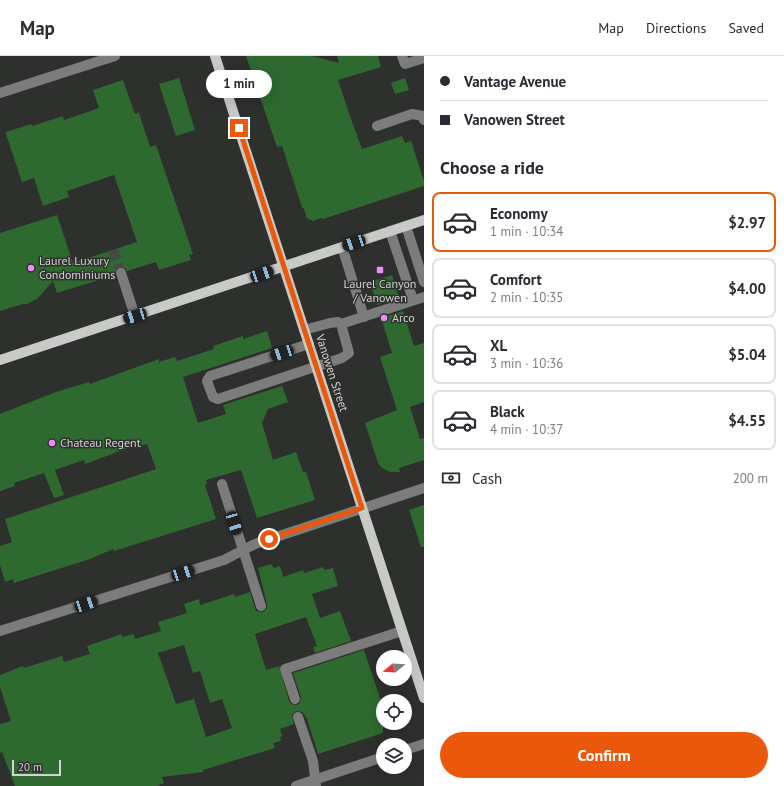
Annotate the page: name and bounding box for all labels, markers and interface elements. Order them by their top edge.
text: Map [20,16,55,40]
text: Map [598,19,624,37]
text: Directions [646,19,706,37]
text: Saved [728,19,764,37]
callout: 1 min [206,70,272,98]
text: Vantage Avenue [464,72,566,91]
text: 1 min [223,75,255,92]
text: Vanowen Street [464,110,565,129]
route end [230,119,248,137]
text: Choose a ride [440,156,544,179]
icon: car [442,204,478,240]
text: Economy [490,204,548,223]
text: $2.97 [728,213,766,232]
text: 1 min · 10:34 [490,223,563,240]
car [341,234,367,252]
place label: Laurel Luxury Condominiums [39,253,115,282]
marker: Laurel Luxury Condominiums [26,263,36,273]
car [249,264,275,284]
marker: Laurel Canyon / Vanowen [375,265,385,275]
icon: car [442,270,478,306]
text: Comfort [490,270,542,289]
place label: Laurel Canyon / Vanowen [344,276,416,305]
text: $4.00 [728,279,766,298]
text: 2 min · 10:35 [490,289,563,306]
car [122,307,148,325]
place label: Arco [392,310,415,325]
marker: Arco [379,313,389,323]
street label: Vanowen Street [313,331,352,413]
icon: car [442,336,478,372]
text: XL [490,336,507,355]
car [269,344,295,362]
text: $5.04 [728,345,766,364]
text: 3 min · 10:36 [490,355,563,372]
icon: car [442,402,478,438]
text: Black [490,402,525,421]
text: $4.55 [728,411,766,430]
text: 4 min · 10:37 [490,421,563,438]
place label: Chateau Regent [60,435,141,450]
marker: Chateau Regent [47,438,57,448]
icon: cash [440,467,462,489]
text: Cash [472,469,502,488]
text: 200 m [733,470,768,487]
car [225,510,243,536]
route start [260,530,278,548]
car [170,564,196,582]
car [73,595,99,613]
north arrow [376,650,412,686]
map controls [376,650,412,774]
button: locate [376,694,412,730]
button: Confirm [440,732,768,778]
button: layers [376,738,412,774]
scale bar [12,758,61,777]
text: 20 m [18,760,42,774]

